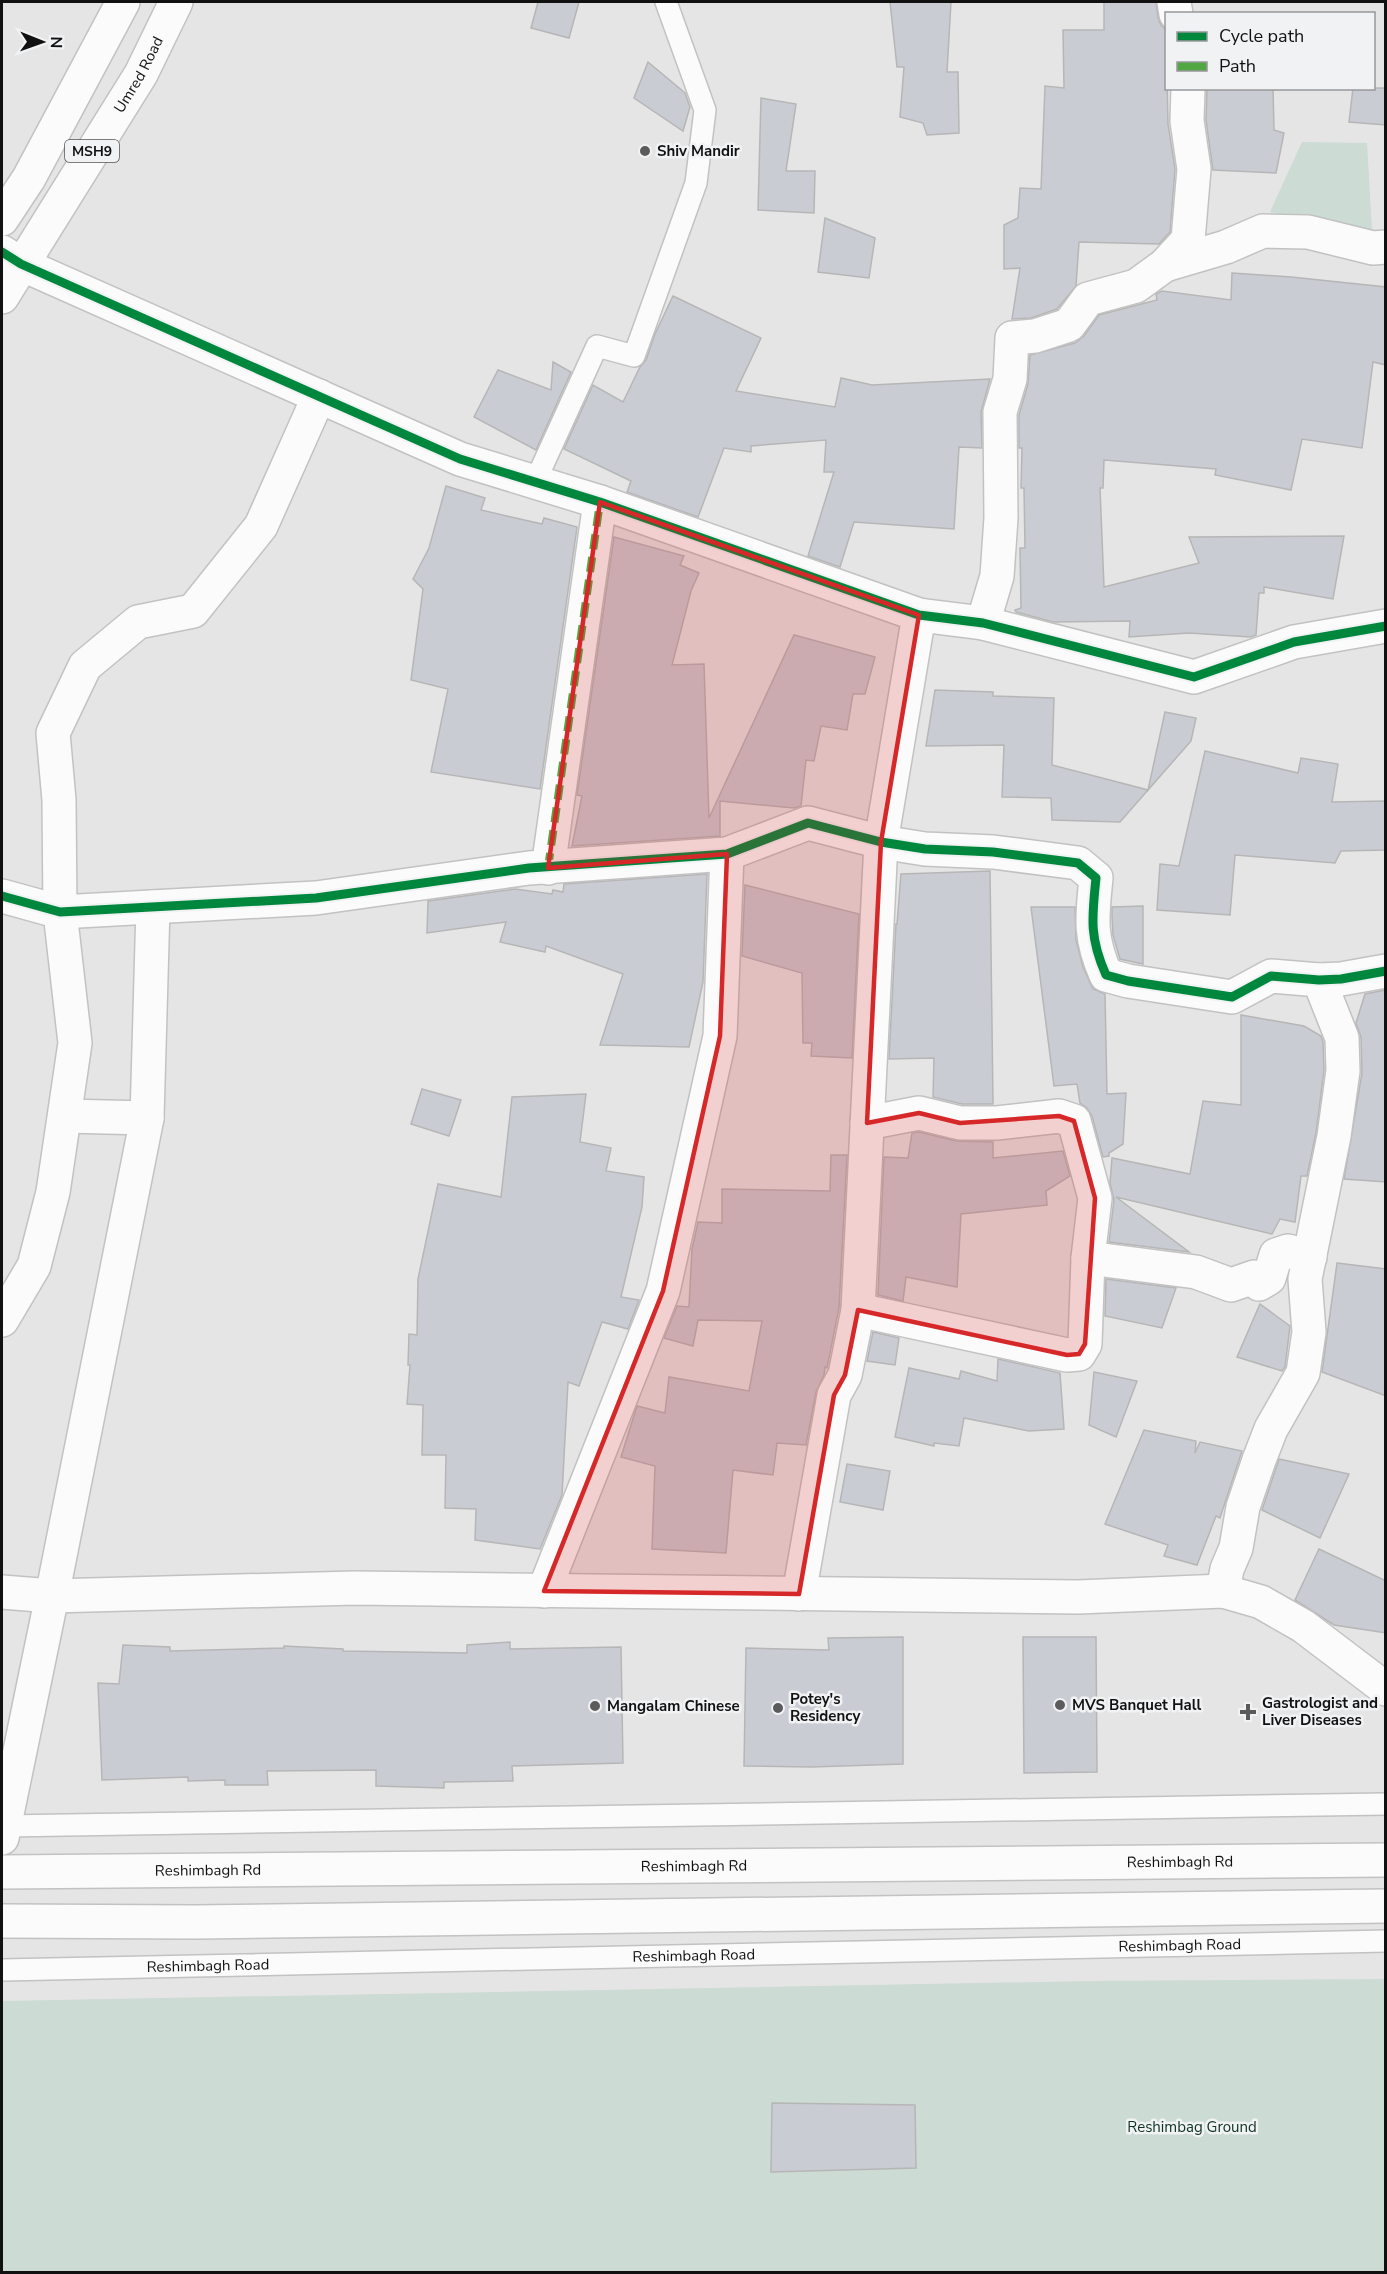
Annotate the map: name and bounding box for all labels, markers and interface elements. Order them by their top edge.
north arrow [12,12,72,72]
legend [1165,12,1375,90]
text: Cycle path [1219,24,1304,48]
street label: Umred Road [109,33,168,117]
text: N [45,36,67,48]
text: Path [1219,54,1256,78]
road number: MSH9 [65,140,119,162]
place label: Shiv Mandir [657,141,740,161]
marker: Shiv Mandir [638,144,652,158]
place label: Potey's Residency [790,1689,860,1726]
place label: Gastrologist and Liver Diseases [1262,1693,1378,1730]
place label: MVS Banquet Hall [1072,1695,1202,1715]
place label: Mangalam Chinese [607,1696,740,1716]
marker: MVS Banquet Hall [1053,1698,1067,1712]
marker: Mangalam Chinese [588,1699,602,1713]
marker: Potey's Residency [771,1701,785,1715]
marker: Gastrologist and Liver Diseases [1239,1703,1257,1721]
street label: Reshimbagh Rd [1127,1851,1233,1872]
street label: Reshimbagh Rd [641,1856,747,1876]
street label: Reshimbagh Rd [155,1860,261,1881]
street label: Reshimbagh Road [1118,1934,1241,1957]
street label: Reshimbagh Road [632,1944,755,1967]
street label: Reshimbagh Road [146,1954,270,1977]
park label: Reshimbag Ground [1127,2117,1257,2137]

